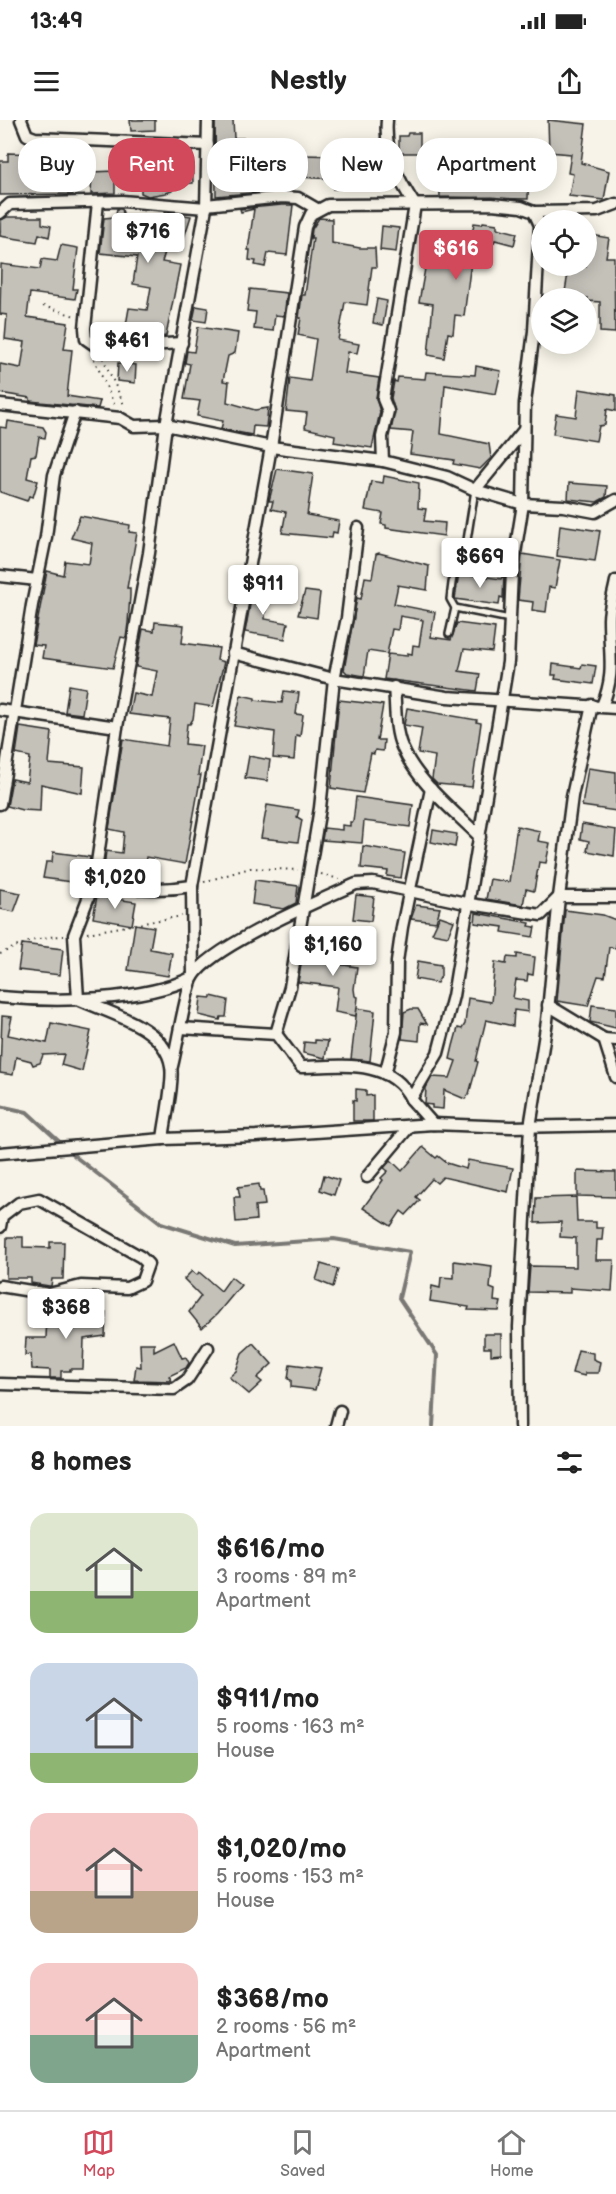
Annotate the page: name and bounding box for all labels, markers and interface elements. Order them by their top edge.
text: 13:49 [30,8,83,35]
icon: menu [30,65,63,98]
text: Nestly [269,65,347,97]
icon: share [553,65,586,98]
chip: Buy [18,138,96,192]
chip: Rent [108,138,195,192]
chip: Filters [207,138,308,192]
chip: New [320,138,404,192]
chip: Apartment [416,138,557,192]
map controls [531,210,597,354]
button: locate [531,210,597,276]
pin: $716 [112,213,184,264]
text: $716 [126,220,170,244]
pin: $616 [420,230,492,281]
text: $616 [433,237,479,261]
button: layers [531,288,597,354]
pin: $461 [91,322,163,373]
text: $461 [104,329,150,353]
pin: $669 [444,538,516,589]
text: $669 [455,545,505,569]
pin: $911 [227,565,299,616]
text: $911 [242,572,284,596]
pin: $1,020 [66,859,164,910]
text: $1,020 [84,866,146,890]
pin: $1,160 [284,926,382,977]
text: $1,160 [303,933,363,957]
pin: $368 [30,1289,102,1340]
text: $368 [42,1296,91,1320]
icon: filters [553,1446,586,1479]
text: 8 homes [30,1447,132,1478]
text: $616/mo [216,1534,325,1565]
icon: home [78,1537,150,1609]
text: 3 rooms · 89 m² [216,1565,357,1589]
text: Apartment [216,1589,311,1613]
text: $911/mo [216,1684,319,1715]
icon: home [78,1687,150,1759]
text: 5 rooms · 163 m² [216,1715,365,1739]
text: House [216,1739,275,1763]
text: $1,020/mo [216,1834,347,1865]
icon: home [78,1837,150,1909]
text: 5 rooms · 153 m² [216,1865,364,1889]
text: House [216,1889,275,1913]
text: $368/mo [216,1984,329,2015]
icon: home [78,1987,150,2059]
text: 2 rooms · 56 m² [216,2015,356,2039]
text: Apartment [216,2039,311,2063]
tab: Map [82,2126,115,2181]
tab: Saved [280,2126,325,2181]
tab: Home [490,2126,534,2181]

